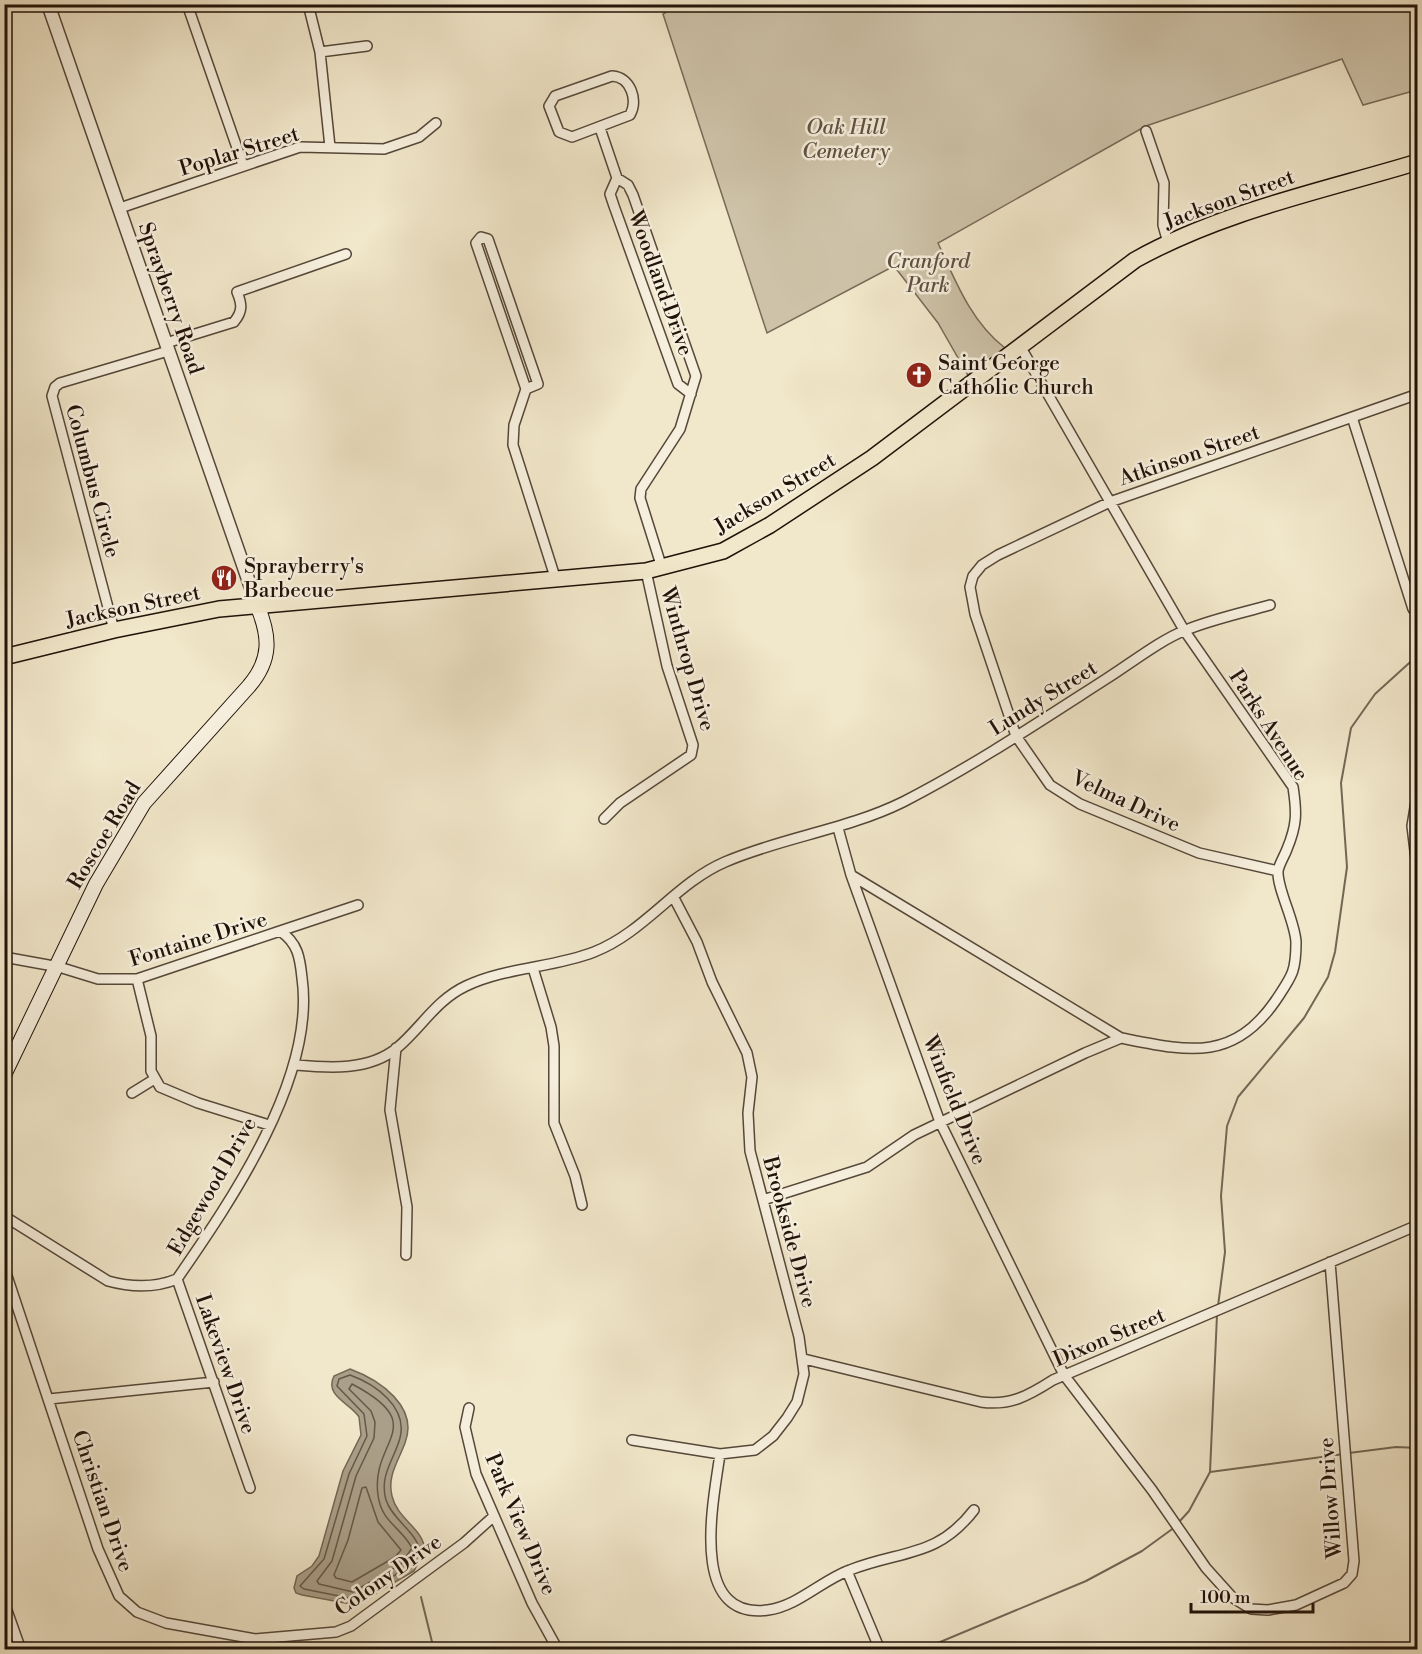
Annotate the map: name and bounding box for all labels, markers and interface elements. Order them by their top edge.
park label: Oak Hill Cemetery [802,115,891,165]
street label: Poplar Street [176,121,303,183]
street label: Jackson Street [1160,164,1299,236]
street label: Woodland Drive [621,206,698,359]
street label: Sprayberry Road [132,219,208,378]
park label: Cranford Park [886,249,971,299]
place label: Saint George Catholic Church [938,351,1094,401]
church icon: Saint George Catholic Church [904,360,934,390]
street label: Columbus Circle [59,402,125,561]
street label: Atkinson Street [1115,420,1264,493]
street label: Jackson Street [709,447,841,541]
place label: Sprayberry's Barbecue [243,554,364,604]
restaurant icon: Sprayberry's Barbecue [209,563,239,593]
street label: Jackson Street [63,580,203,634]
street label: Winthrop Drive [654,583,720,734]
street label: Lundy Street [985,655,1103,742]
street label: Parks Avenue [1223,665,1314,786]
street label: Velma Drive [1066,765,1184,838]
street label: Roscoe Road [62,777,147,894]
street label: Fontaine Drive [126,907,270,973]
street label: Winfield Drive [916,1031,992,1169]
street label: Edgewood Drive [163,1113,263,1260]
street label: Brookside Drive [756,1153,822,1311]
street label: Lakeview Drive [189,1291,261,1438]
street label: Dixon Street [1050,1302,1170,1373]
street label: Christian Drive [66,1427,138,1576]
street label: Willow Drive [1314,1437,1348,1560]
street label: Park View Drive [479,1450,562,1599]
street label: Colony Drive [330,1529,447,1622]
scale bar [1191,1576,1312,1614]
text: 100 m [1200,1586,1251,1609]

